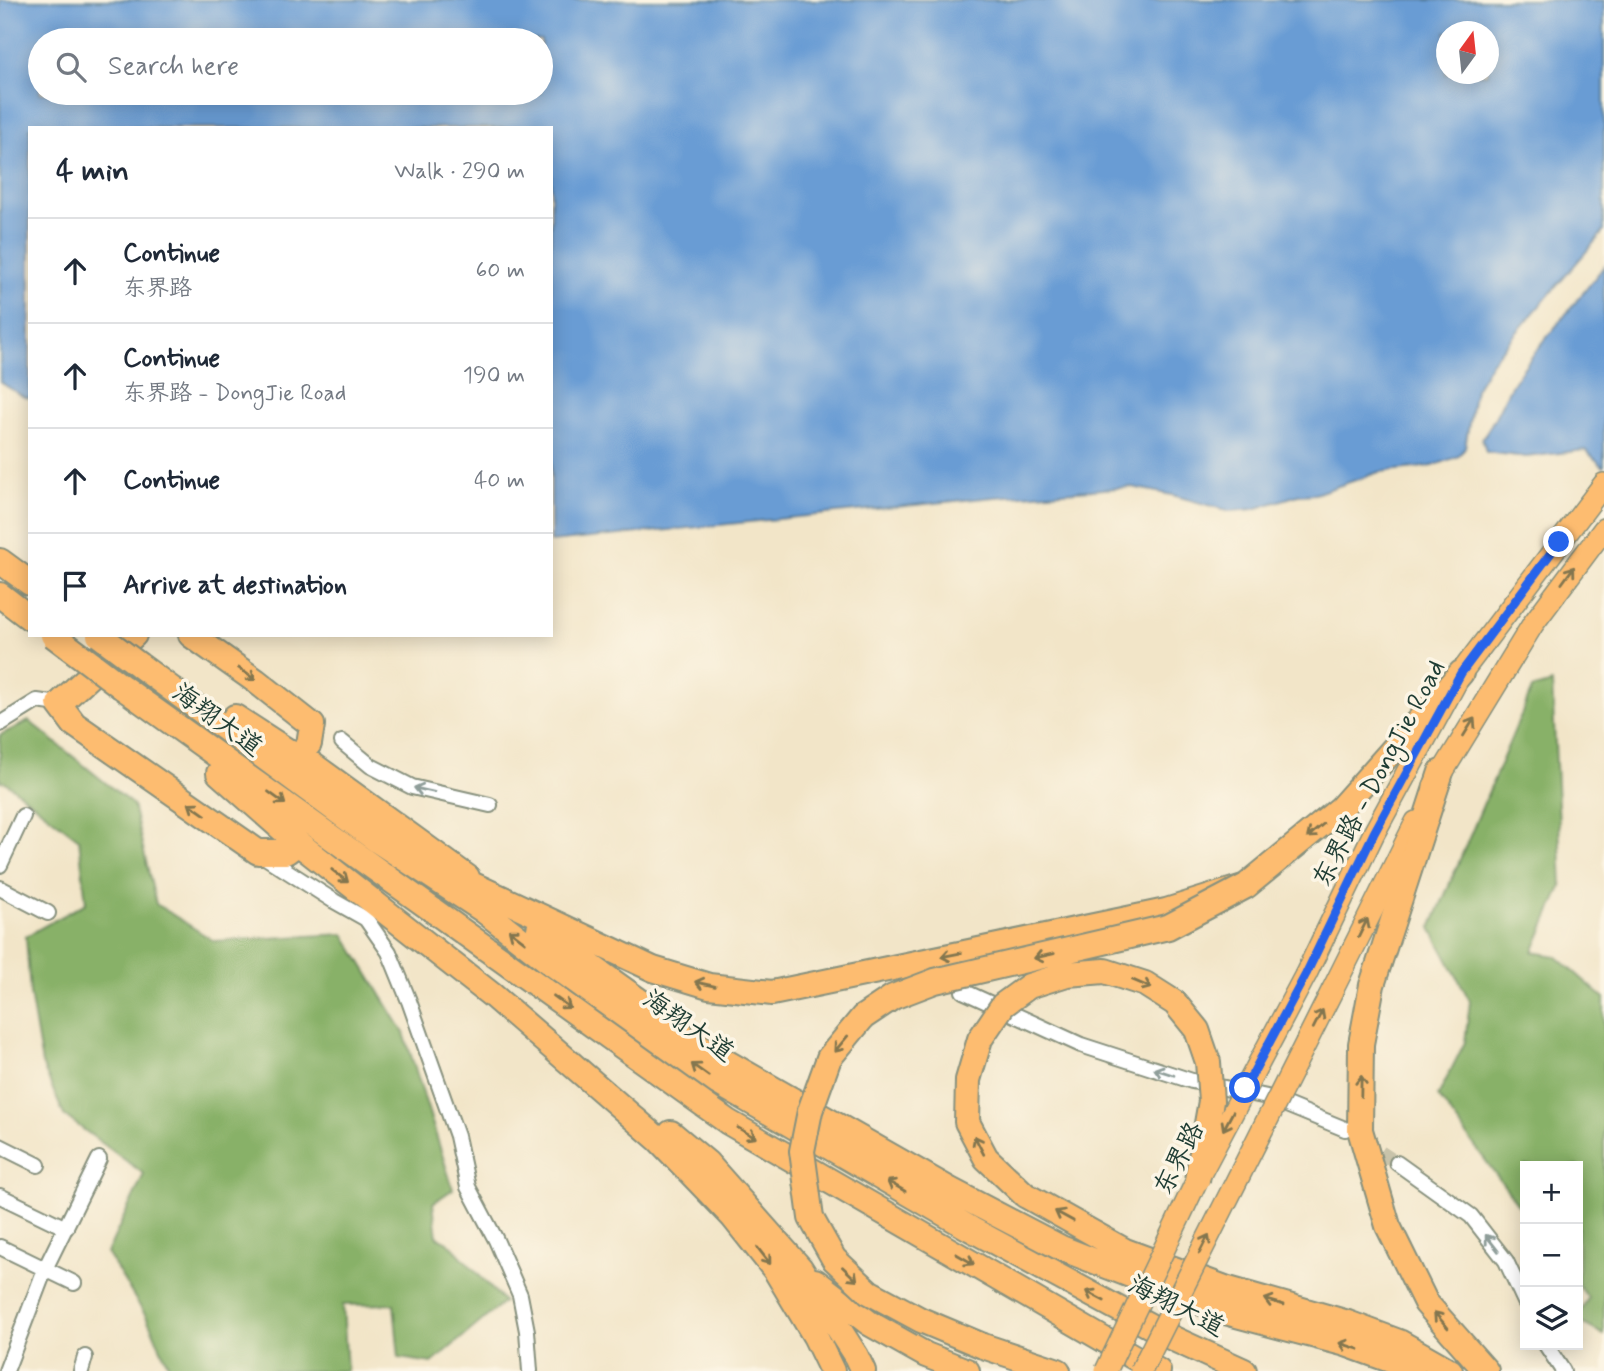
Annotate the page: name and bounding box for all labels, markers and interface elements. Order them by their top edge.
north arrow [1436,21,1499,84]
search box [28,28,553,105]
icon: search [52,48,90,86]
text: Search here [108,50,239,84]
text: 4 min [56,152,129,191]
text: Walk · 290 m [394,157,525,187]
text: Continue [123,237,220,271]
icon: ahead [56,252,94,290]
text: 60 m [476,256,525,286]
text: 东界路 [123,274,192,304]
text: Continue [123,342,220,376]
icon: ahead [56,357,94,395]
text: 190 m [463,361,525,391]
text: 东界路 - DongJie Road [123,379,346,409]
icon: ahead [56,462,94,500]
text: Continue [123,464,220,498]
text: 40 m [474,466,525,496]
route end [1543,526,1574,557]
one-way arrow [1560,566,1575,585]
icon: arrive [56,567,94,605]
text: Arrive at destination [123,569,347,603]
street label: 东界路 - DongJie Road [1305,654,1456,894]
one-way arrow [237,667,256,681]
street label: 海翔大道 [165,676,269,765]
one-way arrow [1463,717,1477,737]
one-way arrow [413,783,435,796]
one-way arrow [267,791,286,805]
one-way arrow [188,802,207,816]
one-way arrow [1306,823,1324,838]
one-way arrow [330,869,349,884]
one-way arrow [1357,918,1371,939]
one-way arrow [508,929,526,944]
one-way arrow [940,949,963,962]
one-way arrow [1033,950,1056,963]
one-way arrow [694,977,716,990]
one-way arrow [1130,979,1152,992]
street label: 海翔大道 [635,983,740,1070]
one-way arrow [552,995,571,1009]
one-way arrow [1311,1009,1325,1030]
one-way arrow [833,1034,849,1052]
one-way arrow [691,1063,710,1077]
one-way arrow [1153,1065,1175,1077]
route start [1229,1072,1260,1103]
one-way arrow [1354,1075,1368,1098]
one-way arrow [1221,1110,1235,1131]
street label: 东界路 [1147,1116,1213,1201]
one-way arrow [737,1126,757,1140]
one-way arrow [972,1135,986,1156]
map controls [1520,1161,1583,1350]
button: + [1520,1161,1583,1224]
one-way arrow [887,1179,907,1193]
one-way arrow [1054,1209,1074,1223]
button: − [1520,1224,1583,1287]
one-way arrow [1198,1234,1212,1255]
one-way arrow [1484,1234,1499,1253]
one-way arrow [756,1246,771,1265]
one-way arrow [955,1252,975,1266]
one-way arrow [841,1266,859,1282]
street label: 海翔大道 [1122,1268,1230,1346]
button: layers [1520,1287,1583,1350]
one-way arrow [1085,1289,1106,1302]
one-way arrow [1263,1294,1285,1307]
one-way arrow [1433,1311,1449,1329]
one-way arrow [1339,1338,1361,1351]

